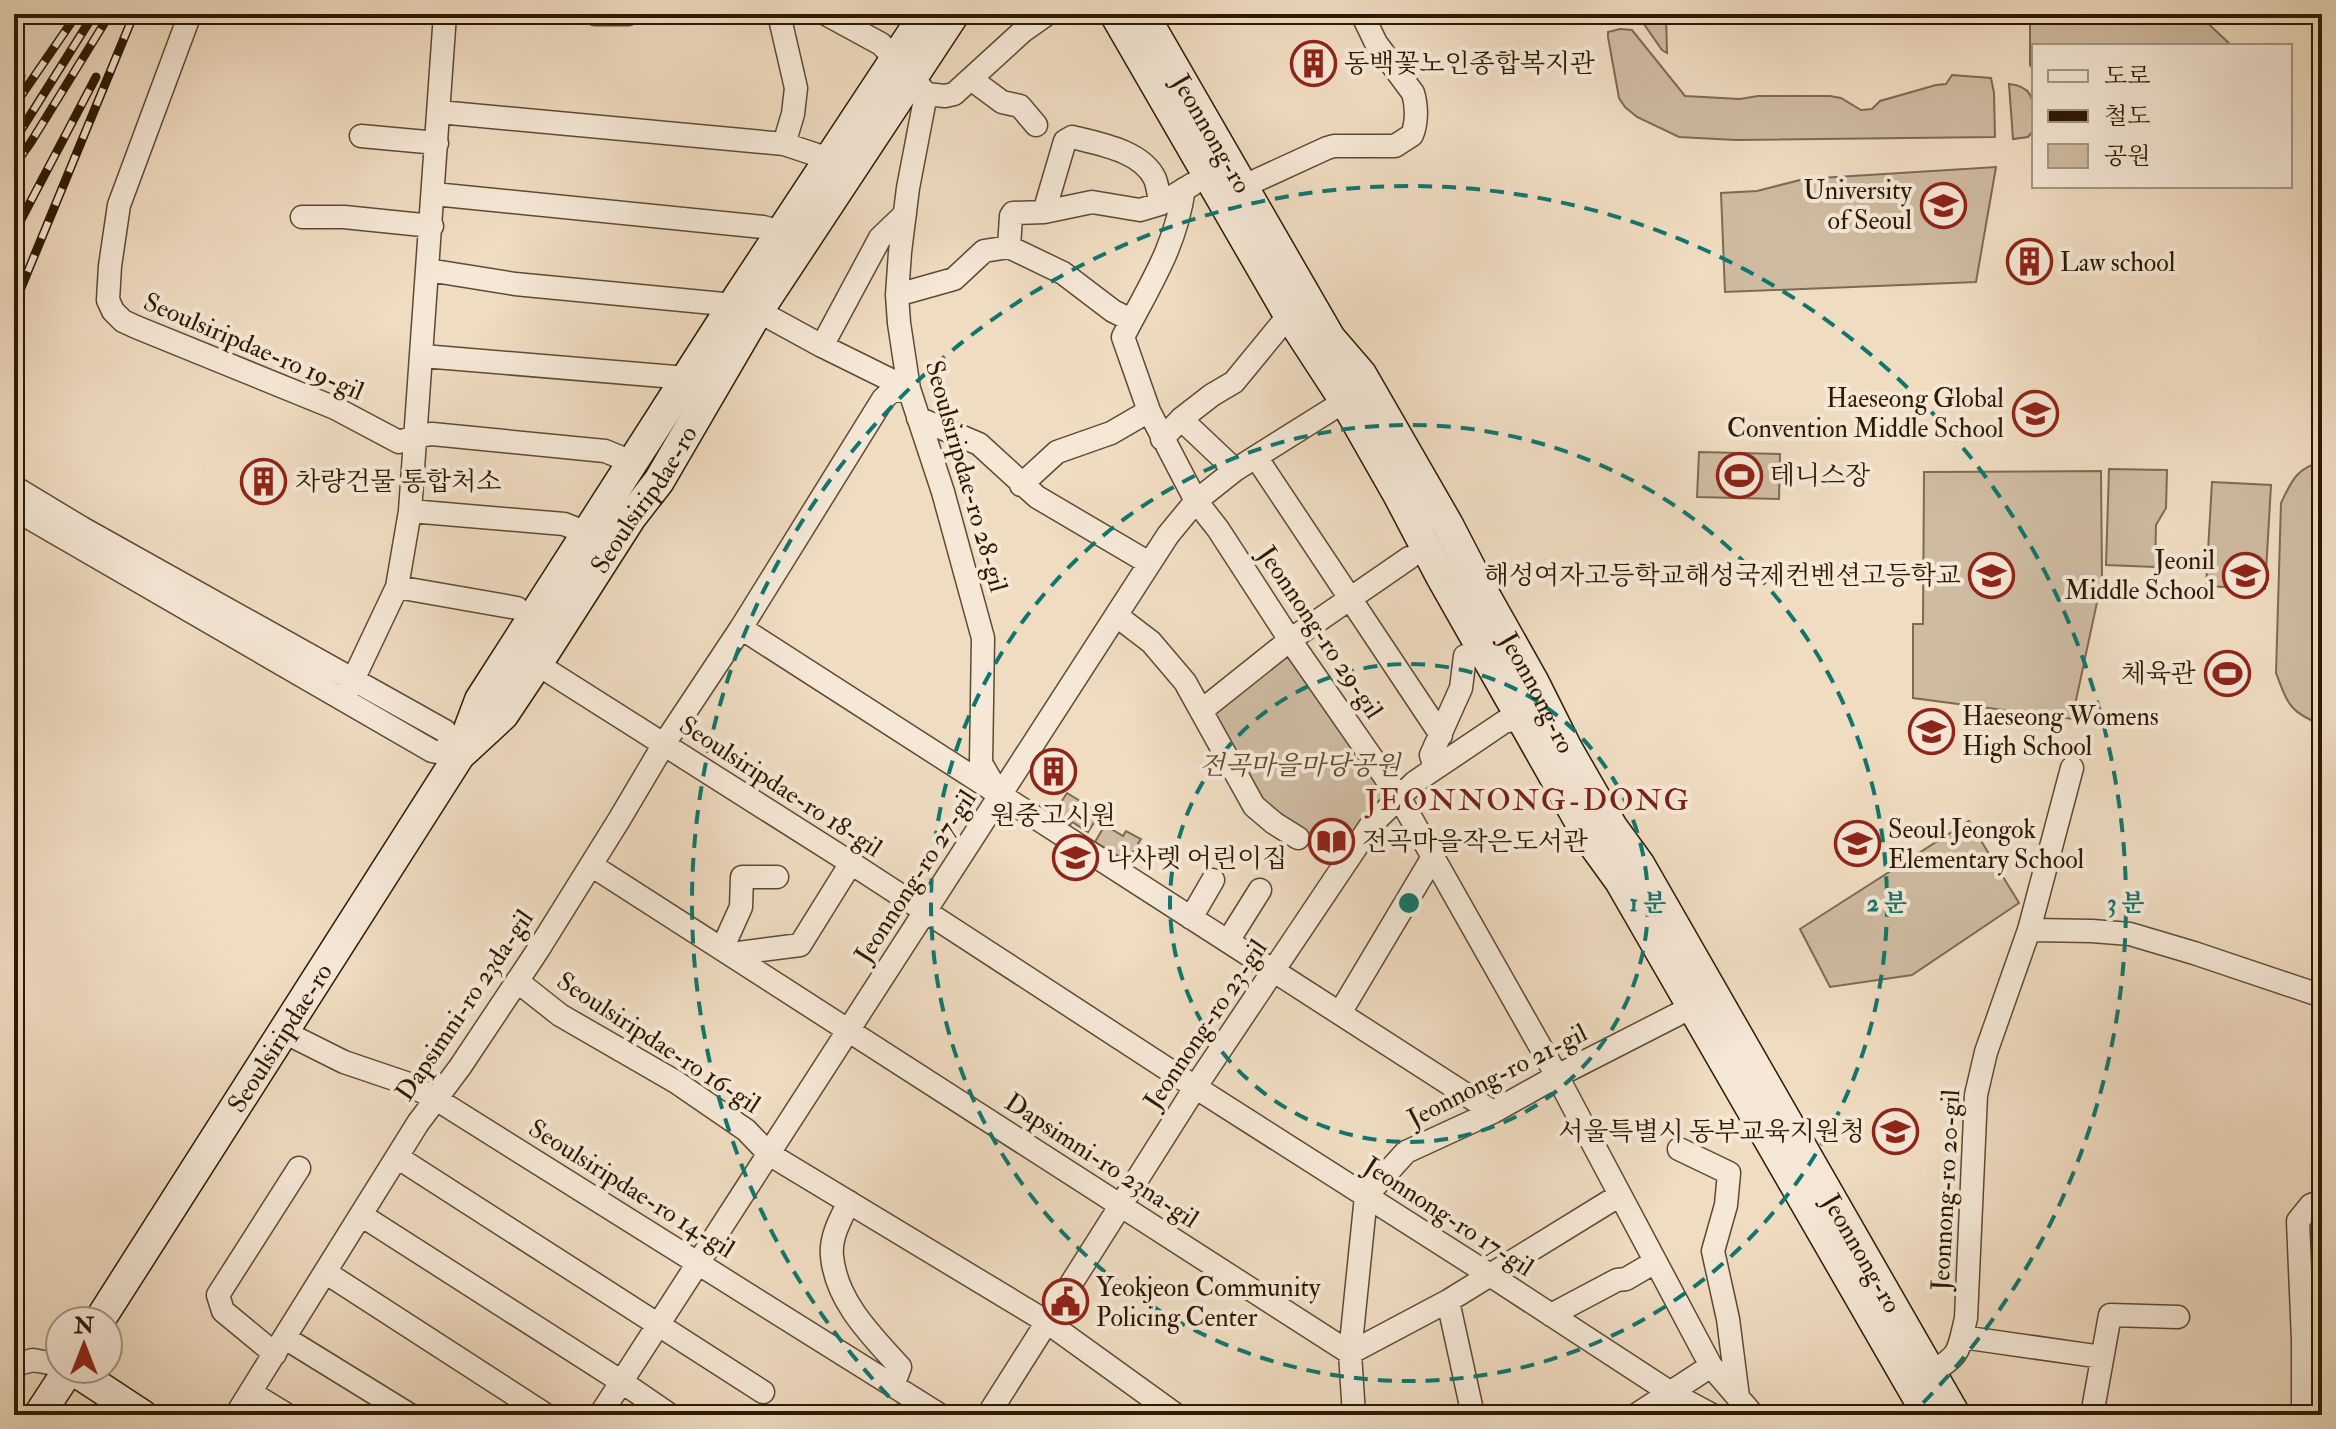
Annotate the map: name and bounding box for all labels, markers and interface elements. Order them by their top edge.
building icon: 동백꽃노인종합복지관 [1289,39,1337,87]
legend [2032,44,2292,188]
place label: 동백꽃노인종합복지관 [1344,48,1595,80]
text: 도로 [2104,61,2150,92]
street label: Jeonnong-ro [1164,68,1258,199]
text: 철도 [2104,101,2150,132]
text: 공원 [2104,141,2150,172]
place label: University of Seoul [1804,175,1913,237]
school or university icon: University of Seoul [1919,181,1967,229]
building icon: Law school [2005,238,2053,286]
place label: Law school [2060,247,2176,279]
street label: Seoulsiripdae-ro 19-gil [138,286,369,409]
street label: Seoulsiripdae-ro 28-gil [917,357,1014,596]
place label: Haeseong Global Convention Middle School [1727,383,2004,445]
school or university icon: Haeseong Global Convention Middle School [2011,389,2059,437]
street label: Seoulsiripdae-ro [584,420,705,580]
sports icon: 테니스장 [1715,451,1763,499]
building icon: 차량건물 통합처소 [240,457,288,505]
place label: 테니스장 [1770,460,1870,492]
place label: 차량건물 통합처소 [295,466,501,498]
street label: Jeonnong-ro 29-gil [1250,539,1390,725]
place label: Jeonil Middle School [2064,545,2215,607]
school or university icon: 해성여자고등학교해성국제컨벤션고등학교 [1968,551,2016,599]
school or university icon: Jeonil Middle School [2222,551,2270,599]
place label: 해성여자고등학교해성국제컨벤션고등학교 [1484,560,1961,592]
street label: Jeonnong-ro [1491,626,1582,759]
sports icon: 체육관 [2203,649,2251,697]
place label: 체육관 [2121,658,2196,690]
place label: Haeseong Womens High School [1962,701,2159,763]
school or university icon: Haeseong Womens High School [1907,707,1955,755]
street label: Seoulsiripdae-ro 18-gil [673,709,888,865]
building icon: 원중고시원 [1029,748,1077,796]
park label: 전곡마을마당공원 [1200,750,1402,782]
district label: JEONNONG-DONG [1364,782,1691,819]
street label: Jeonnong-ro 27-gil [847,784,984,970]
place label: 원중고시원 [990,800,1116,832]
place label: Seoul Jeongok Elementary School [1888,814,2085,876]
library icon: 전곡마을작은도서관 [1307,817,1355,865]
school or university icon: Seoul Jeongok Elementary School [1833,820,1881,868]
place label: 전곡마을작은도서관 [1362,826,1588,858]
school or university icon: 나사렛 어린이집 [1051,834,1099,882]
place label: 나사렛 어린이집 [1106,843,1287,875]
text: 1 분 [1630,888,1666,919]
text: 2 분 [1867,888,1907,919]
text: 3 분 [2107,888,2145,919]
centre of rings [1395,889,1423,917]
street label: Dapsimni-ro 23da-gil [389,904,542,1108]
street label: Jeonnong-ro 23-gil [1137,933,1275,1116]
street label: Seoulsiripdae-ro [221,957,340,1119]
street label: Seoulsiripdae-ro 16-gil [550,965,766,1122]
street label: Jeonnong-ro 21-gil [1401,1017,1593,1135]
street label: Dapsimni-ro 23na-gil [998,1086,1205,1236]
street label: Jeonnong-ro 20-gil [1925,1088,1967,1292]
school or university icon: 서울특별시 동부교육지원청 [1872,1107,1920,1155]
street label: Seoulsiripdae-ro 14-gil [522,1112,741,1266]
place label: 서울특별시 동부교육지원청 [1558,1116,1865,1148]
street label: Jeonnong-ro 17-gil [1357,1149,1540,1284]
street label: Jeonnong-ro [1814,1187,1908,1319]
place label: Yeokjeon Community Policing Center [1096,1272,1321,1334]
public building icon: Yeokjeon Community Policing Center [1041,1278,1089,1326]
north arrow [44,1305,124,1385]
text: N [73,1312,94,1340]

